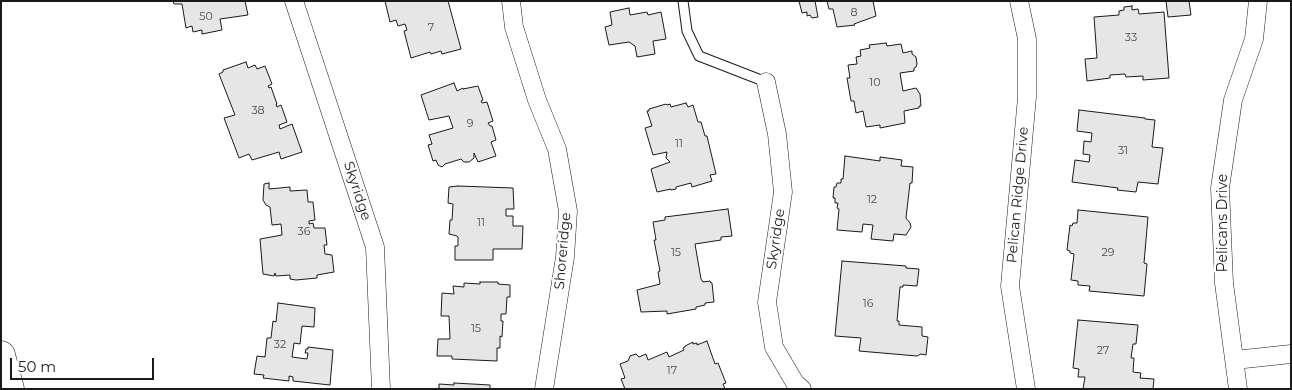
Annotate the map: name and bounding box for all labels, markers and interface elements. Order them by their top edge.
house number: 8 [850,6,858,20]
house number: 50 [199,10,213,24]
house number: 7 [428,21,434,35]
house number: 33 [1125,31,1137,45]
house number: 10 [869,76,881,90]
house number: 38 [251,104,265,118]
house number: 9 [467,117,473,131]
street label: Pelican Ridge Drive [1004,126,1032,264]
house number: 11 [675,137,683,151]
house number: 31 [1118,144,1128,158]
street label: Skyridge [340,159,374,223]
street label: Pelicans Drive [1215,174,1231,272]
house number: 12 [867,193,877,207]
street label: Skyridge [763,208,789,270]
street label: Shoreridge [551,212,575,290]
house number: 11 [477,216,485,230]
house number: 36 [298,225,310,239]
house number: 15 [671,246,681,260]
house number: 29 [1102,246,1114,260]
house number: 16 [863,297,873,311]
house number: 15 [471,322,481,336]
house number: 32 [274,338,286,352]
house number: 27 [1097,344,1109,358]
scale bar [12,348,156,380]
text: 50 m [18,357,56,376]
house number: 17 [667,364,677,378]

